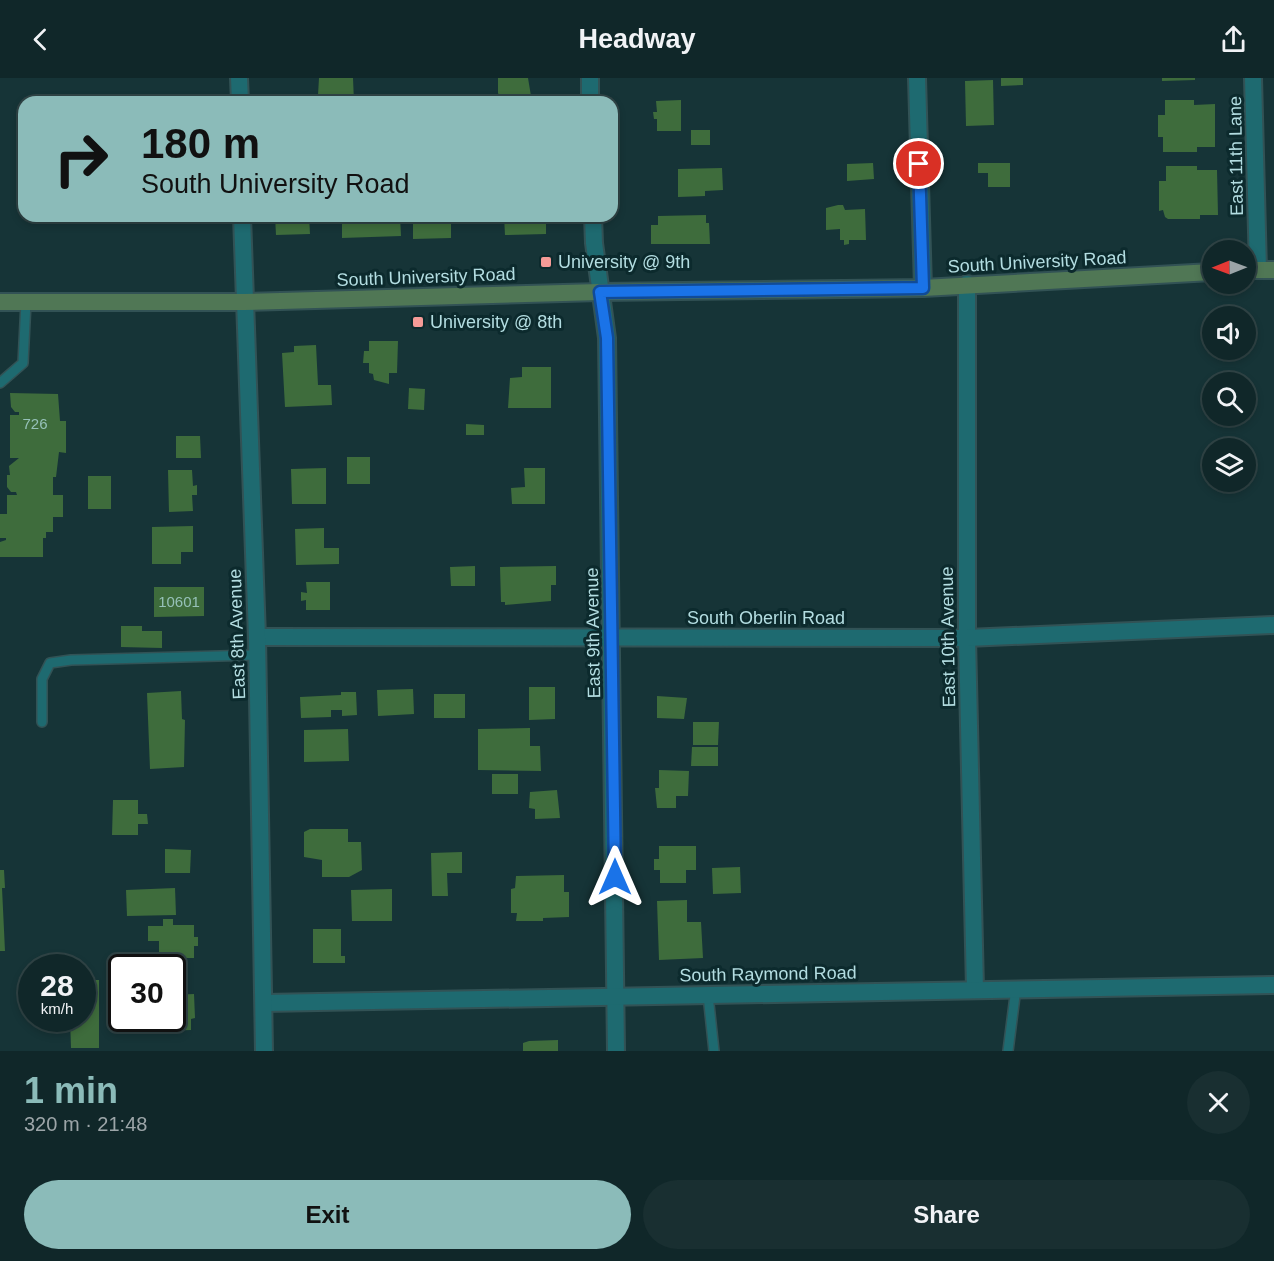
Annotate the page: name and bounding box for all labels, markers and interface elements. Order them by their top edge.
icon: back [24,23,57,56]
icon: share [1217,23,1250,56]
text: Headway [578,24,696,54]
street label: East 11th Lane [1225,96,1247,216]
icon: right [42,120,120,198]
text: 180 m [141,120,260,167]
pin [893,138,944,189]
icon: arrive [902,147,935,180]
text: South University Road [141,169,410,199]
north arrow [1202,240,1256,294]
map controls [1202,240,1256,492]
street label: South University Road [947,247,1127,277]
place label: University @ 9th [558,252,690,272]
marker: University @ 9th [539,255,553,269]
street label: South University Road [336,264,516,290]
button: sound [1202,306,1256,360]
place label: University @ 8th [430,312,562,332]
marker: University @ 8th [411,315,425,329]
button: search [1202,372,1256,426]
house number: 726 [22,415,48,432]
button: layers [1202,438,1256,492]
street label: East 10th Avenue [937,566,959,708]
street label: East 9th Avenue [582,567,604,699]
street label: East 8th Avenue [225,568,249,700]
house number: 10601 [158,593,200,610]
street label: South Oberlin Road [687,608,845,628]
position arrow [583,845,647,909]
speed limit sign: 30 [108,954,186,1032]
street label: South Raymond Road [679,962,857,986]
text: 28 [40,969,74,1002]
text: km/h [41,1000,73,1017]
text: 1 min [24,1070,118,1111]
button: close [1187,1071,1250,1134]
text: 320 m · 21:48 [24,1113,147,1135]
button: Exit [24,1180,631,1249]
button: Share [643,1180,1250,1249]

